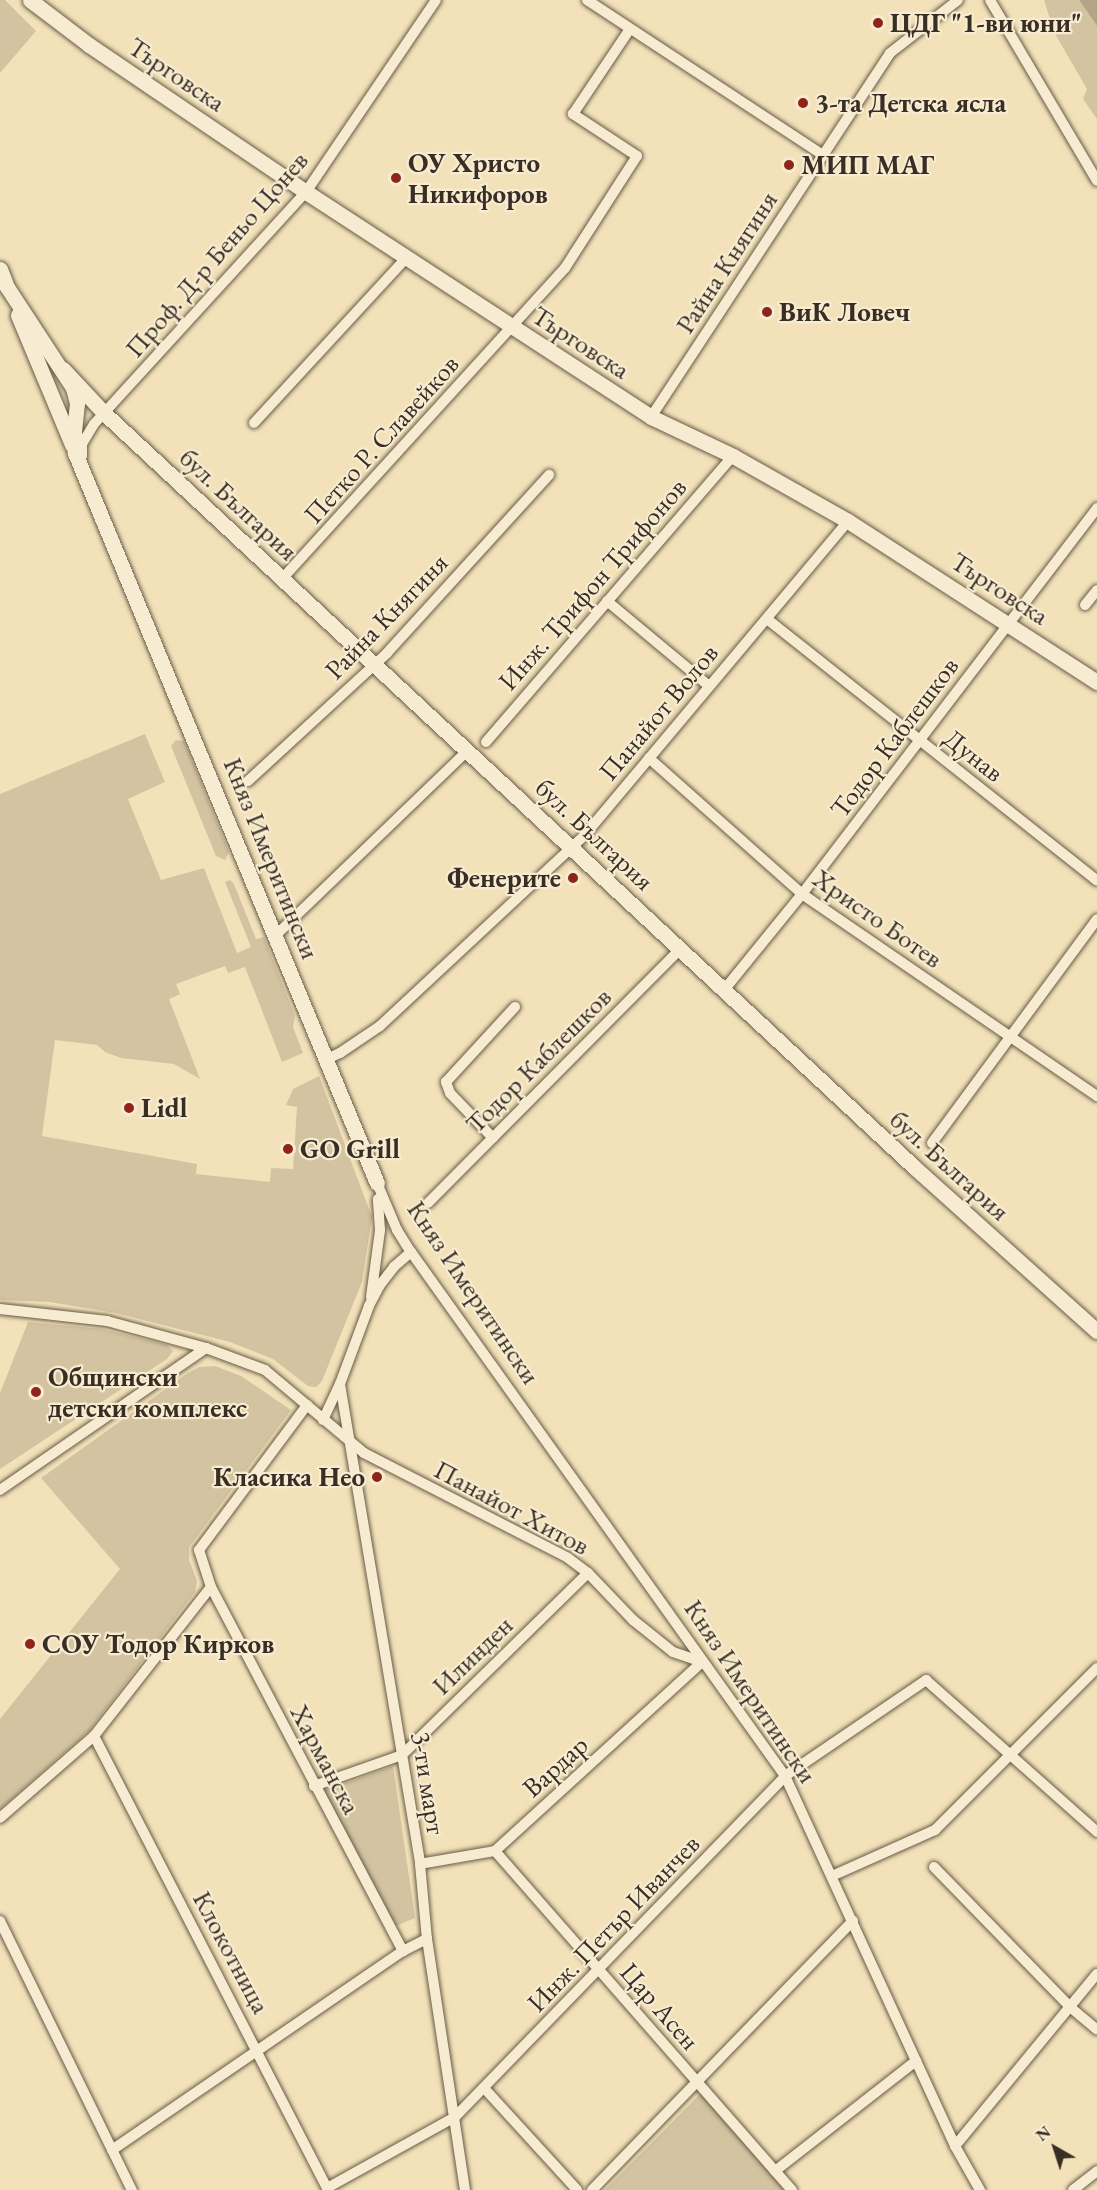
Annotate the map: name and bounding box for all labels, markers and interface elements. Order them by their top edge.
place label: ЦДГ "1-ви юни" [890,7,1082,39]
marker: ЦДГ "1-ви юни" [871,16,885,30]
street label: Търговска [122,30,232,118]
place label: 3-та Детска ясла [815,87,1006,119]
marker: 3-та Детска ясла [796,96,810,110]
street label: Проф. Д-р Беньо Цонев [118,144,314,364]
place label: ОУ Христо Никифоров [408,146,548,209]
place label: МИП МАГ [801,149,934,181]
marker: МИП МАГ [782,158,796,172]
marker: ОУ Христо Никифоров [389,171,403,185]
street label: Райна Княгиня [668,185,784,339]
place label: ВиК Ловеч [779,296,910,328]
street label: Търговска [526,298,636,386]
marker: ВиК Ловеч [760,305,774,319]
street label: Петко Р. Славейков [297,348,465,530]
street label: бул. България [173,441,305,567]
street label: Инж. Трифон Трифонов [491,471,693,697]
street label: Търговска [945,544,1055,632]
street label: Райна Княгиня [318,546,454,686]
street label: Панайот Волов [591,637,725,787]
street label: Тодор Каблешков [823,650,965,824]
street label: Дунав [938,722,1010,788]
street label: Княз Имеритински [217,753,327,963]
street label: бул. България [529,771,661,897]
place label: Фенерите [447,862,561,894]
street label: Христо Ботев [807,862,949,974]
marker: Фенерите [566,871,580,885]
street label: Тодор Каблешков [458,980,618,1140]
place label: Lidl [141,1092,187,1124]
marker: Lidl [122,1101,136,1115]
street label: бул. България [883,1103,1017,1227]
place label: GO Grill [300,1133,400,1165]
marker: GO Grill [281,1142,295,1156]
street label: Княз Имеритински [401,1194,547,1390]
place label: Общински детски комплекс [48,1360,247,1423]
marker: Общински детски комплекс [29,1385,43,1399]
street label: Панайот Хитов [429,1452,595,1562]
place label: Класика Нео [213,1461,365,1493]
marker: Класика Нео [370,1470,384,1484]
street label: Княз Имеритински [678,1593,824,1789]
street label: Илинден [425,1609,519,1701]
place label: СОУ Тодор Кирков [42,1628,274,1660]
marker: СОУ Тодор Кирков [23,1637,37,1651]
street label: Харманска [284,1699,368,1819]
street label: Вардар [516,1728,594,1804]
street label: 3-ти март [405,1729,453,1837]
street label: Инж. Петър Иванчев [520,1828,706,2018]
street label: Клокотница [186,1885,278,2019]
street label: Цар Асен [613,1956,707,2056]
north arrow [1025,2118,1085,2178]
text: N [1032,2121,1055,2146]

